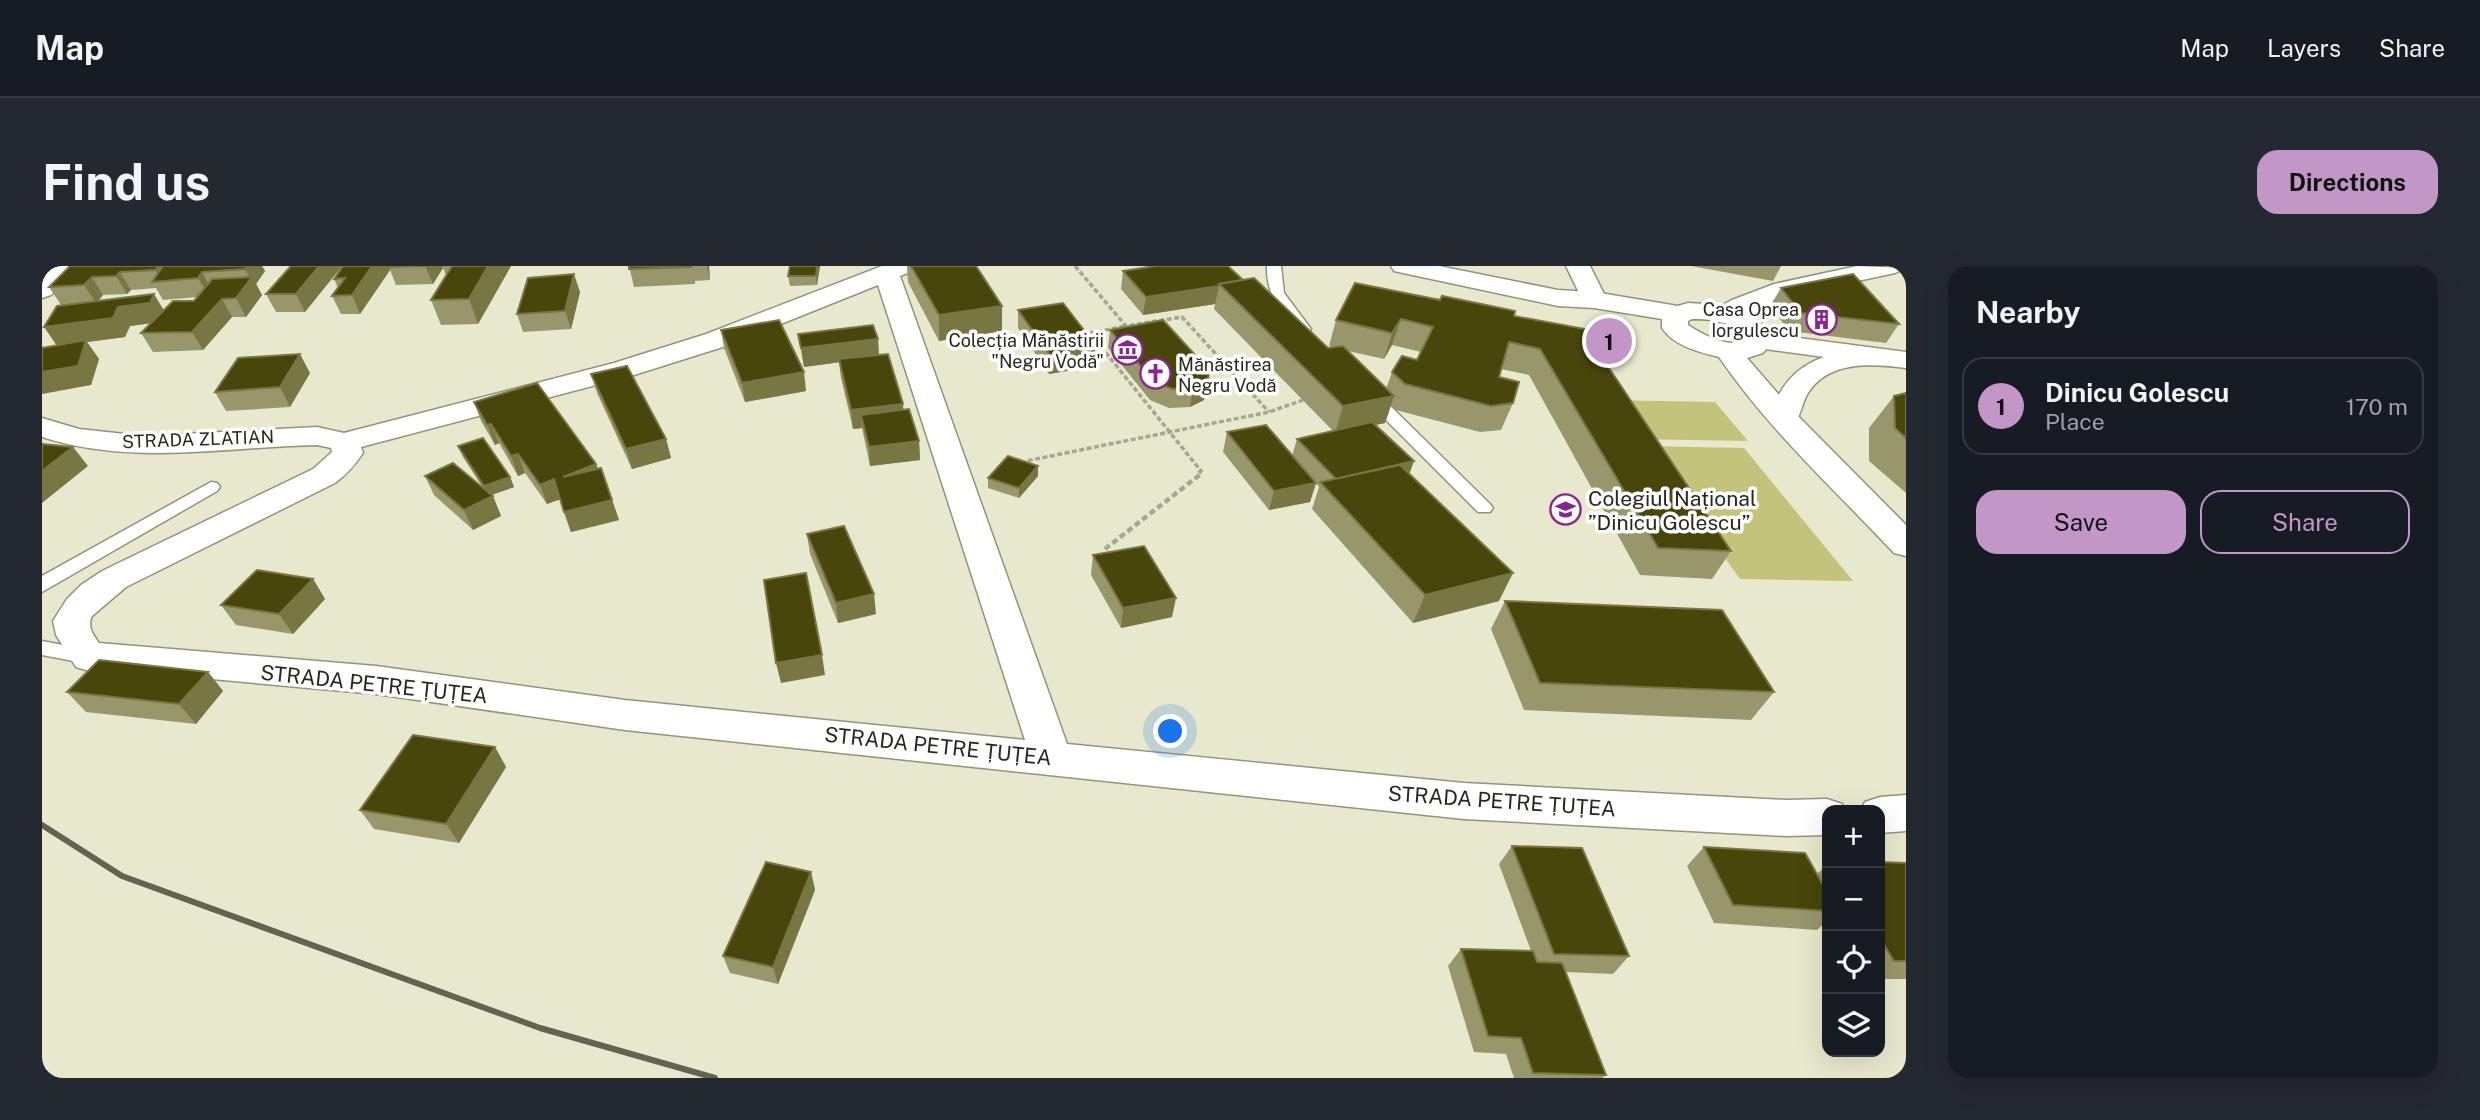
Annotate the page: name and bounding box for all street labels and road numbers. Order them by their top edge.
street label: STRADA ZLATIAN [122,426,274,452]
street label: STRADA PETRE ȚUȚEA [259,660,489,708]
street label: STRADA PETRE ȚUȚEA [823,722,1053,770]
street label: STRADA PETRE ȚUȚEA [1387,781,1617,821]

